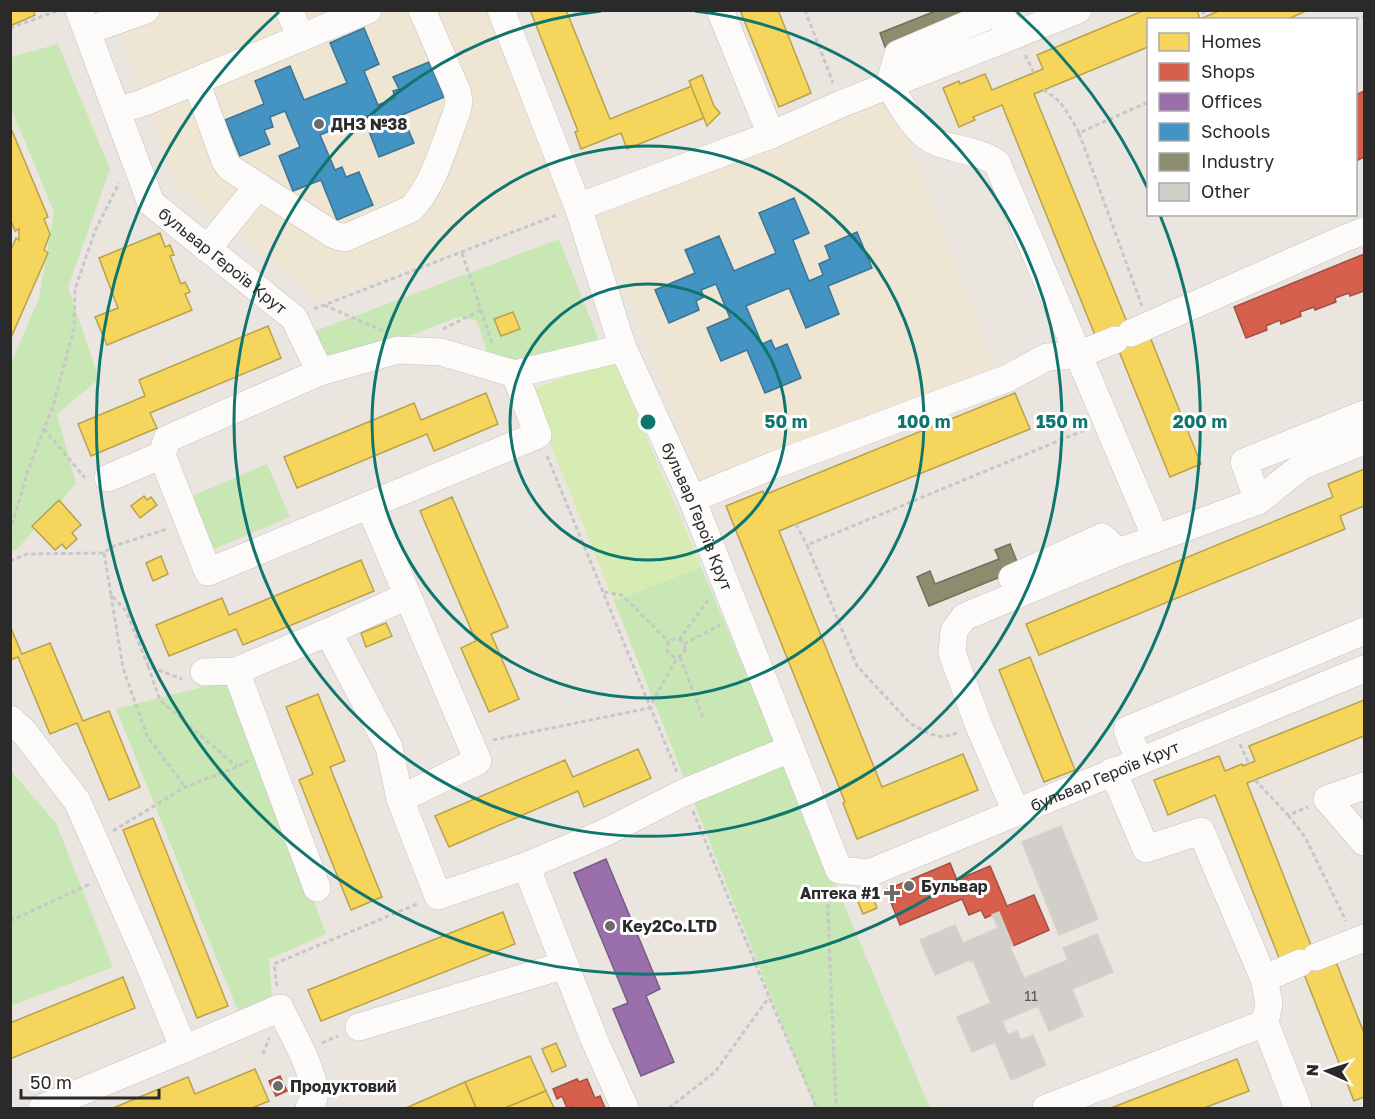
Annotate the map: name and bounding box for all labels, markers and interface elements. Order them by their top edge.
legend [1147,18,1357,216]
text: Homes [1201,30,1261,52]
text: Shops [1201,60,1255,82]
text: Offices [1201,90,1262,112]
place label: ДНЗ №38 [331,114,408,134]
marker: ДНЗ №38 [312,117,326,131]
text: Schools [1201,120,1270,142]
text: Industry [1201,150,1274,172]
text: Other [1201,180,1250,202]
street label: бульвар Героїв Крут [155,203,291,318]
text: 50 m [765,410,807,432]
text: 100 m [898,410,950,432]
text: 150 m [1036,410,1088,432]
text: 200 m [1173,410,1227,432]
centre of rings [638,412,658,432]
street label: бульвар Героїв Крут [657,439,737,594]
street label: бульвар Героїв Крут [1028,736,1182,815]
place label: Бульвар [921,876,988,896]
marker: Бульвар [902,879,916,893]
place label: Аптека #1 [800,883,880,903]
marker: Аптека #1 [885,886,899,900]
place label: Key2Co.LTD [622,916,717,936]
marker: Key2Co.LTD [603,919,617,933]
house number: 11 [1024,987,1038,1004]
north arrow [1297,1041,1357,1101]
scale bar [21,1062,159,1100]
text: N [1302,1064,1322,1077]
text: 50 m [30,1071,72,1093]
place label: Продуктовий [290,1076,397,1096]
marker: Продуктовий [271,1079,285,1093]

